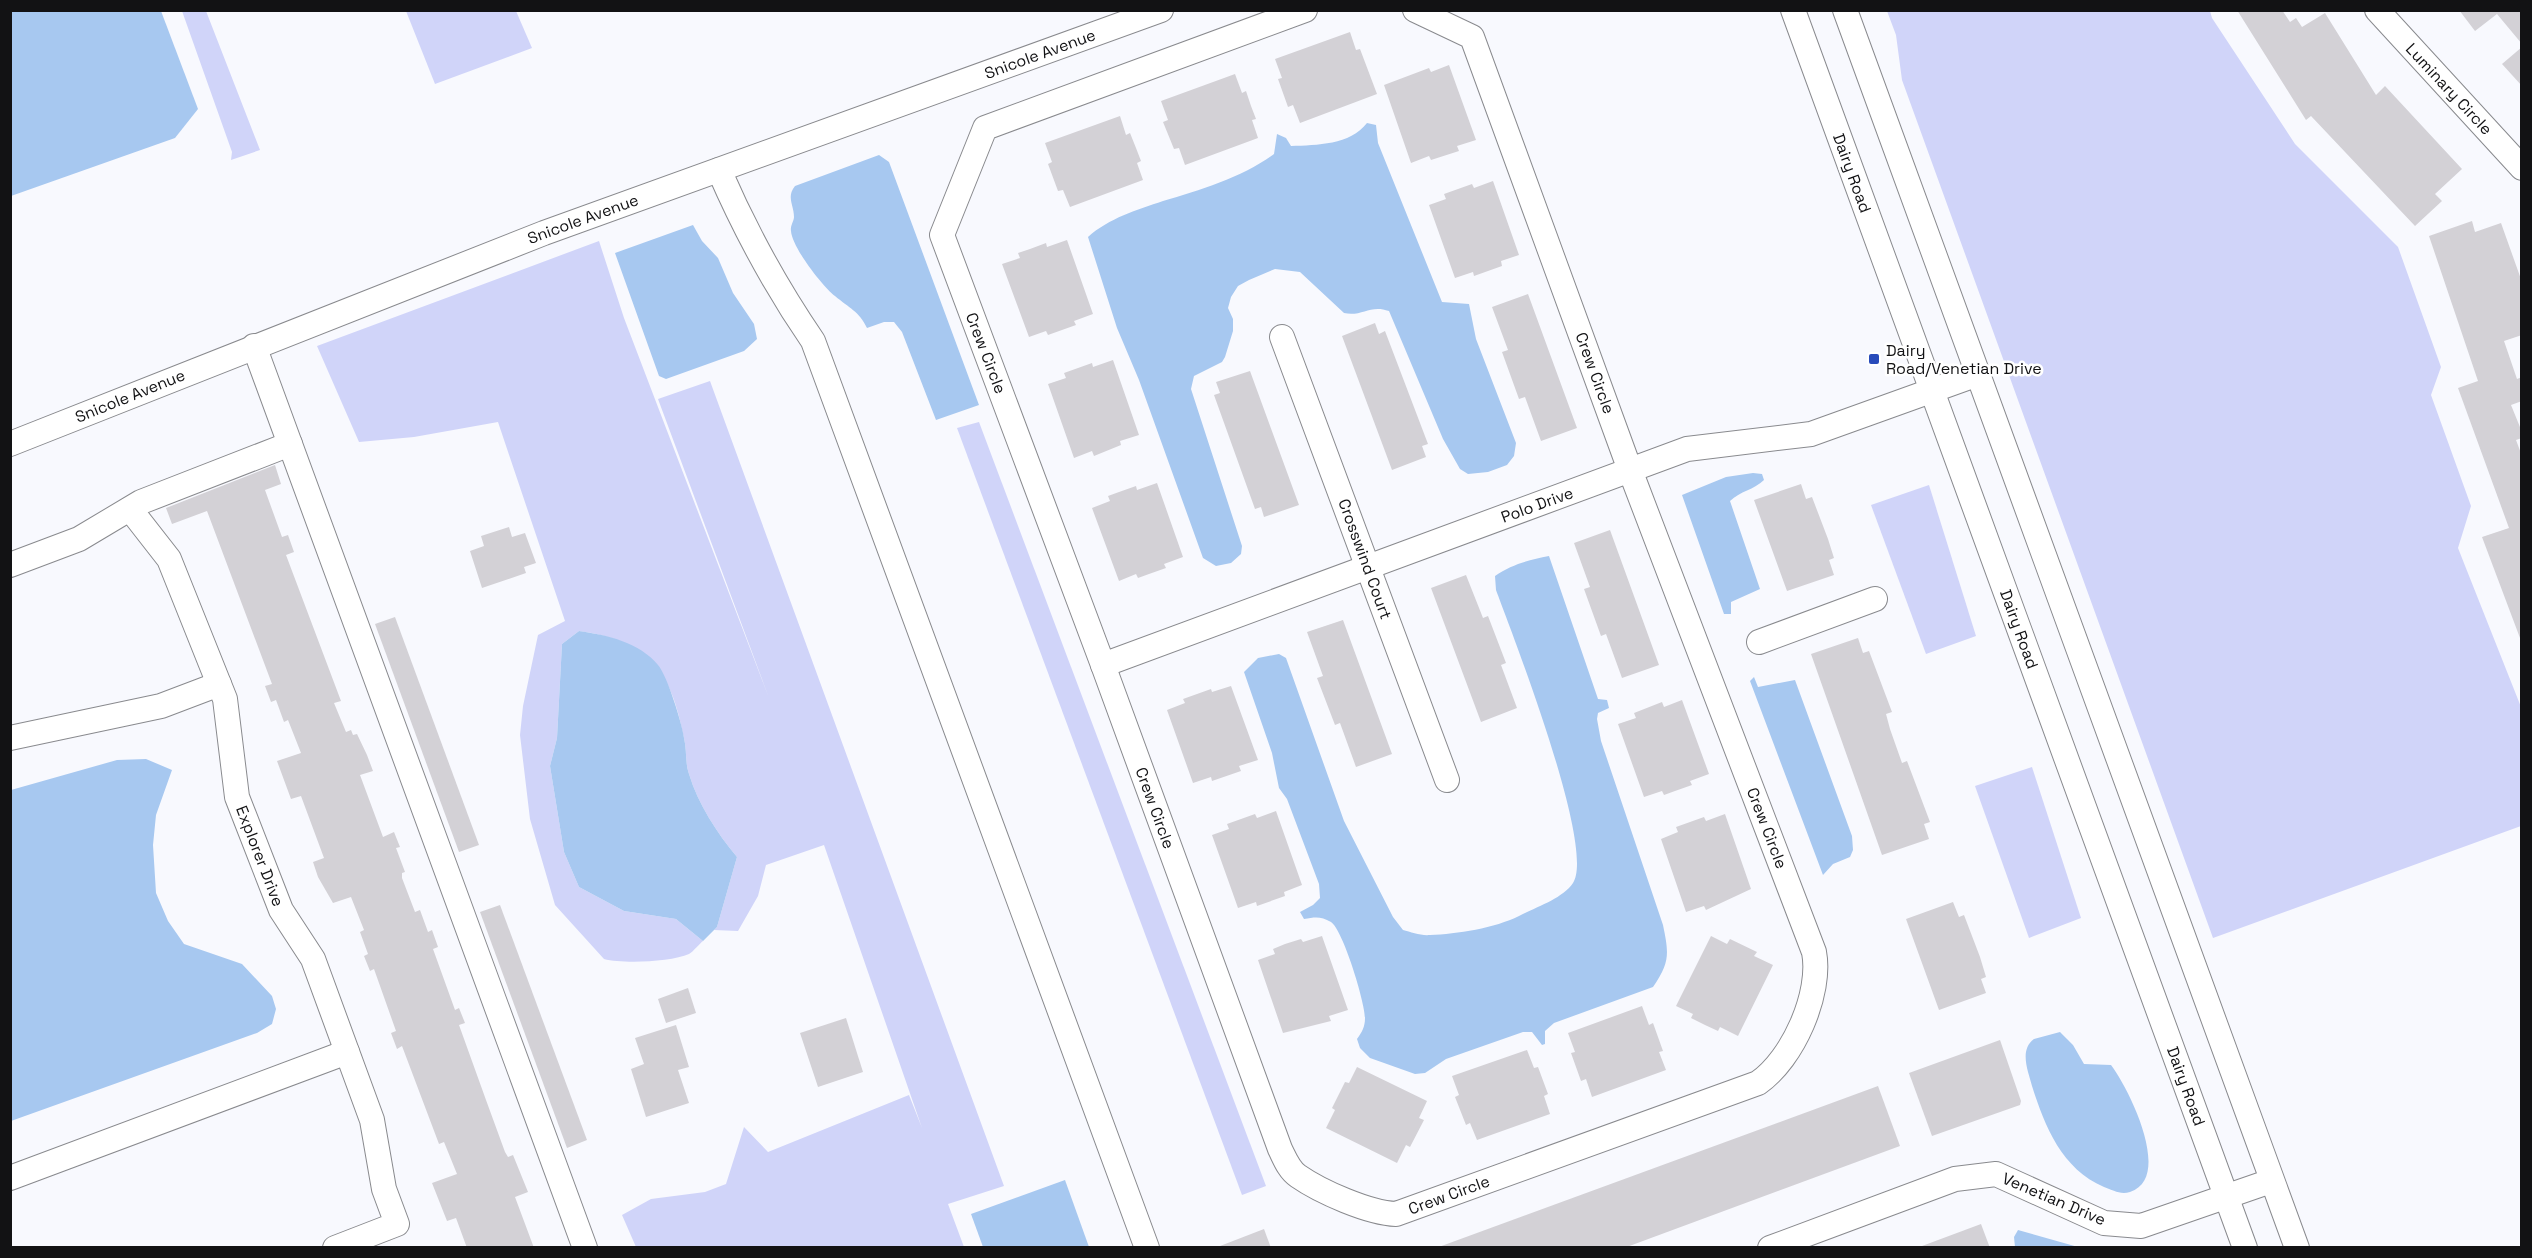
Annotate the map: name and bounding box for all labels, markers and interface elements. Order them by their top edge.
street label: Snicole Avenue [982,24,1098,84]
street label: Luminary Circle [2401,39,2497,139]
street label: Dairy Road [1828,130,1876,216]
street label: Snicole Avenue [525,189,641,249]
street label: Crew Circle [961,309,1011,397]
street label: Crew Circle [1571,329,1619,417]
place label: Dairy Road/Venetian Drive [1886,340,2042,379]
marker: Dairy Road/Venetian Drive [1867,352,1881,366]
street label: Snicole Avenue [72,364,188,428]
street label: Polo Drive [1498,482,1576,528]
street label: Crosswind Court [1333,496,1397,622]
street label: Dairy Road [1995,586,2043,672]
street label: Crew Circle [1131,764,1179,852]
street label: Crew Circle [1742,784,1792,872]
street label: Explorer Drive [231,803,289,909]
street label: Dairy Road [2162,1043,2210,1129]
street label: Venetian Drive [1999,1168,2109,1230]
street label: Crew Circle [1405,1171,1493,1219]

